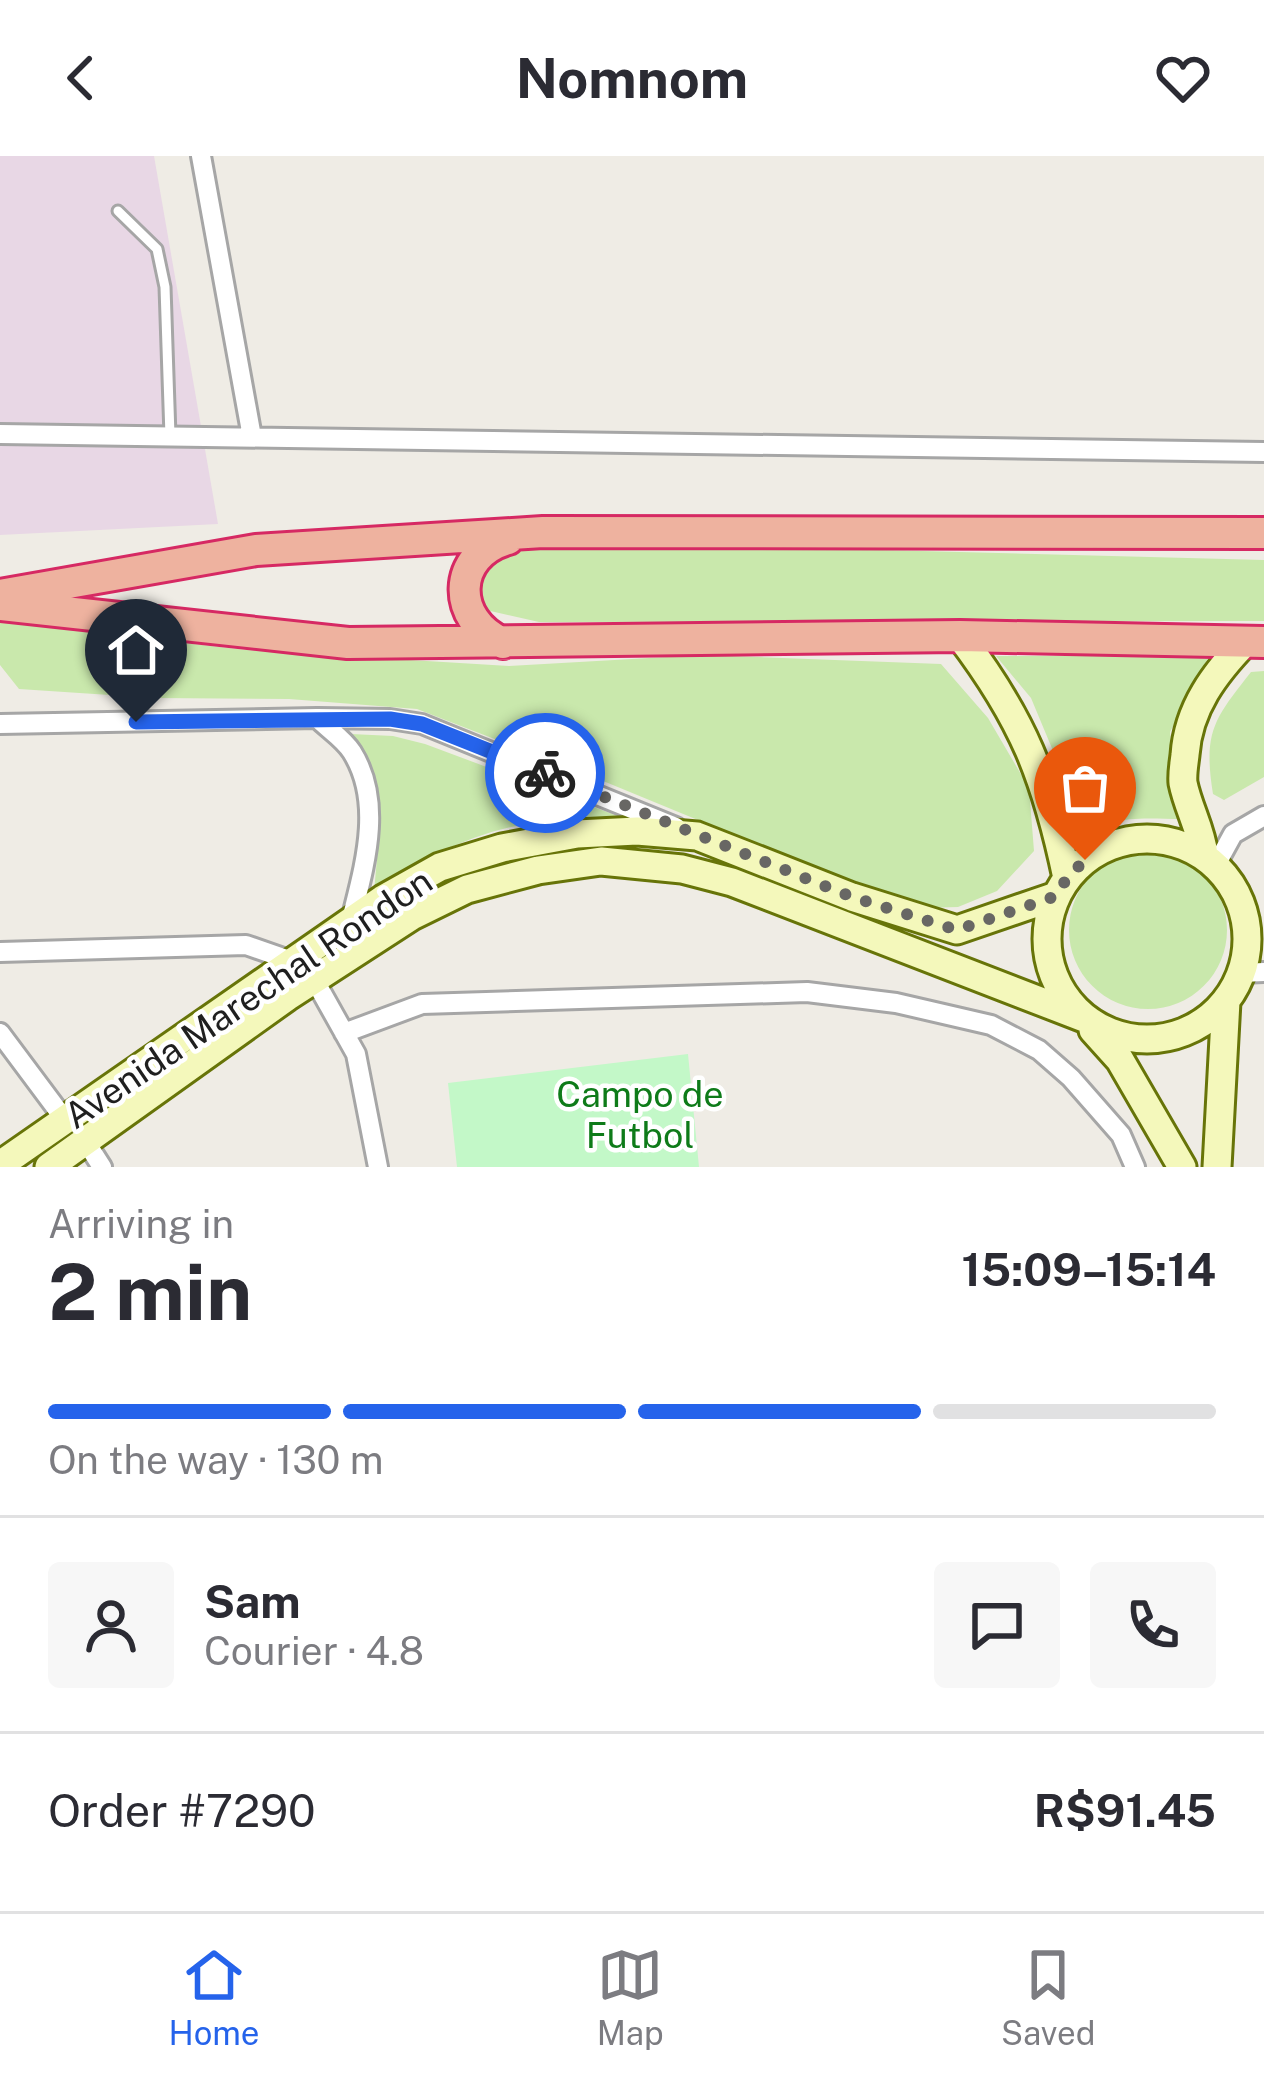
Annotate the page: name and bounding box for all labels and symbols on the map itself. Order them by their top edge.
pin [85,599,187,722]
courier [485,713,605,833]
pin [1034,737,1136,860]
street label: Avenida Marechal Rondon [56,859,440,1137]
park label: Campo de Futbol [556,1073,724,1156]

